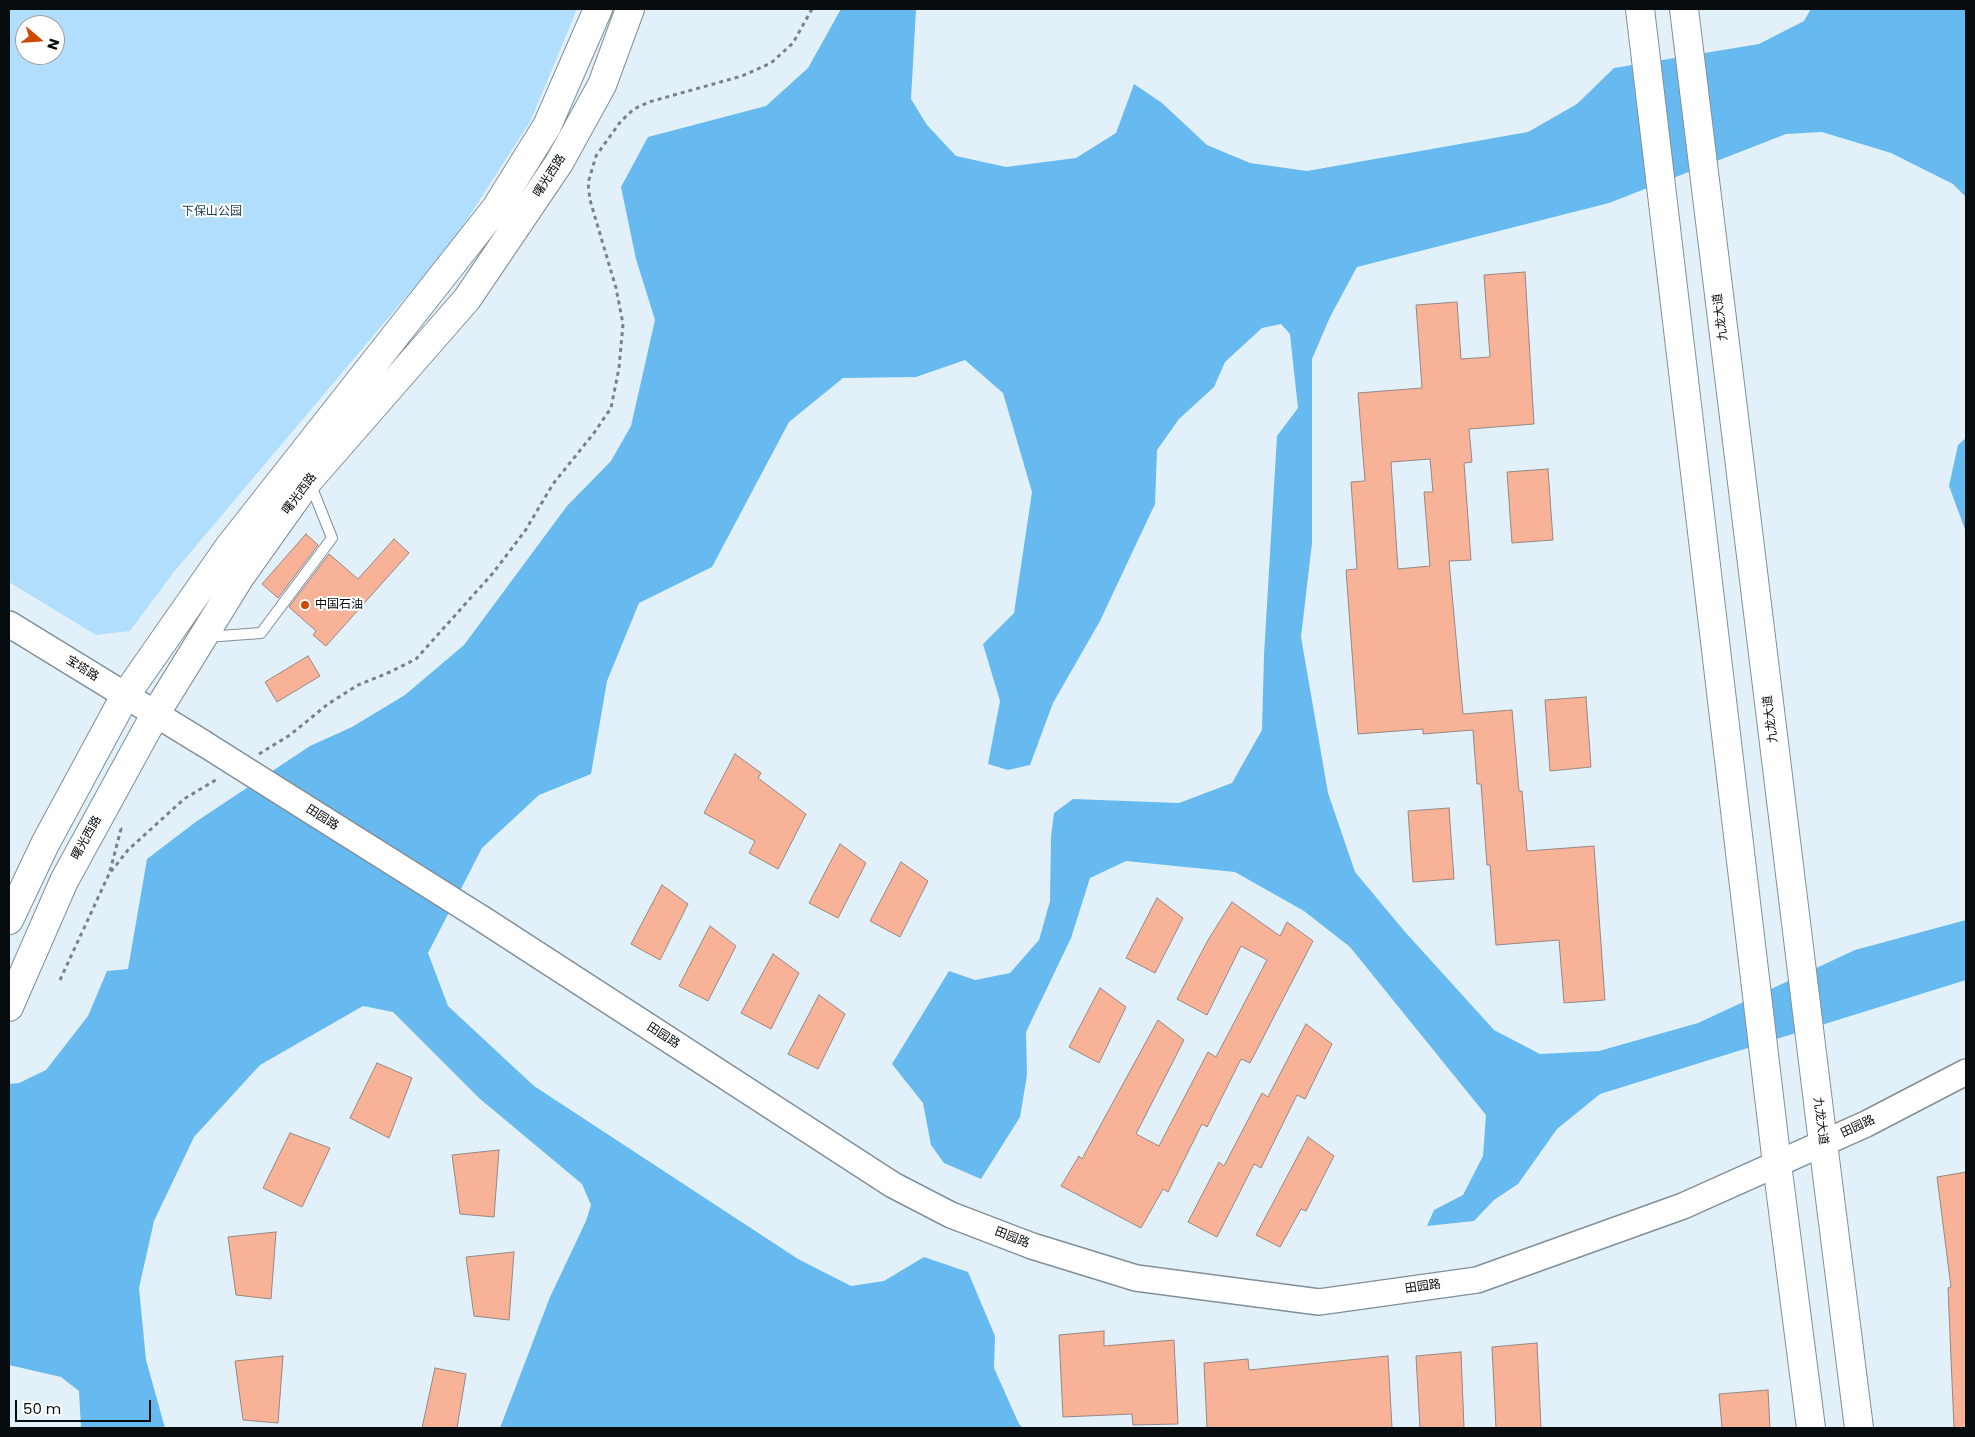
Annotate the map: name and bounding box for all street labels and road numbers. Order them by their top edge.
street label: 曙光西路 [531,152,569,200]
street label: 九龙大道 [1711,292,1731,342]
street label: 曙光西路 [280,470,320,518]
street label: 宝塔路 [63,653,101,685]
street label: 九龙大道 [1761,694,1781,744]
street label: 田园路 [303,802,341,834]
street label: 曙光西路 [69,814,105,862]
street label: 田园路 [644,1020,682,1052]
street label: 九龙大道 [1810,1096,1830,1146]
street label: 田园路 [1839,1113,1877,1141]
street label: 田园路 [993,1225,1031,1251]
street label: 田园路 [1404,1277,1442,1297]

